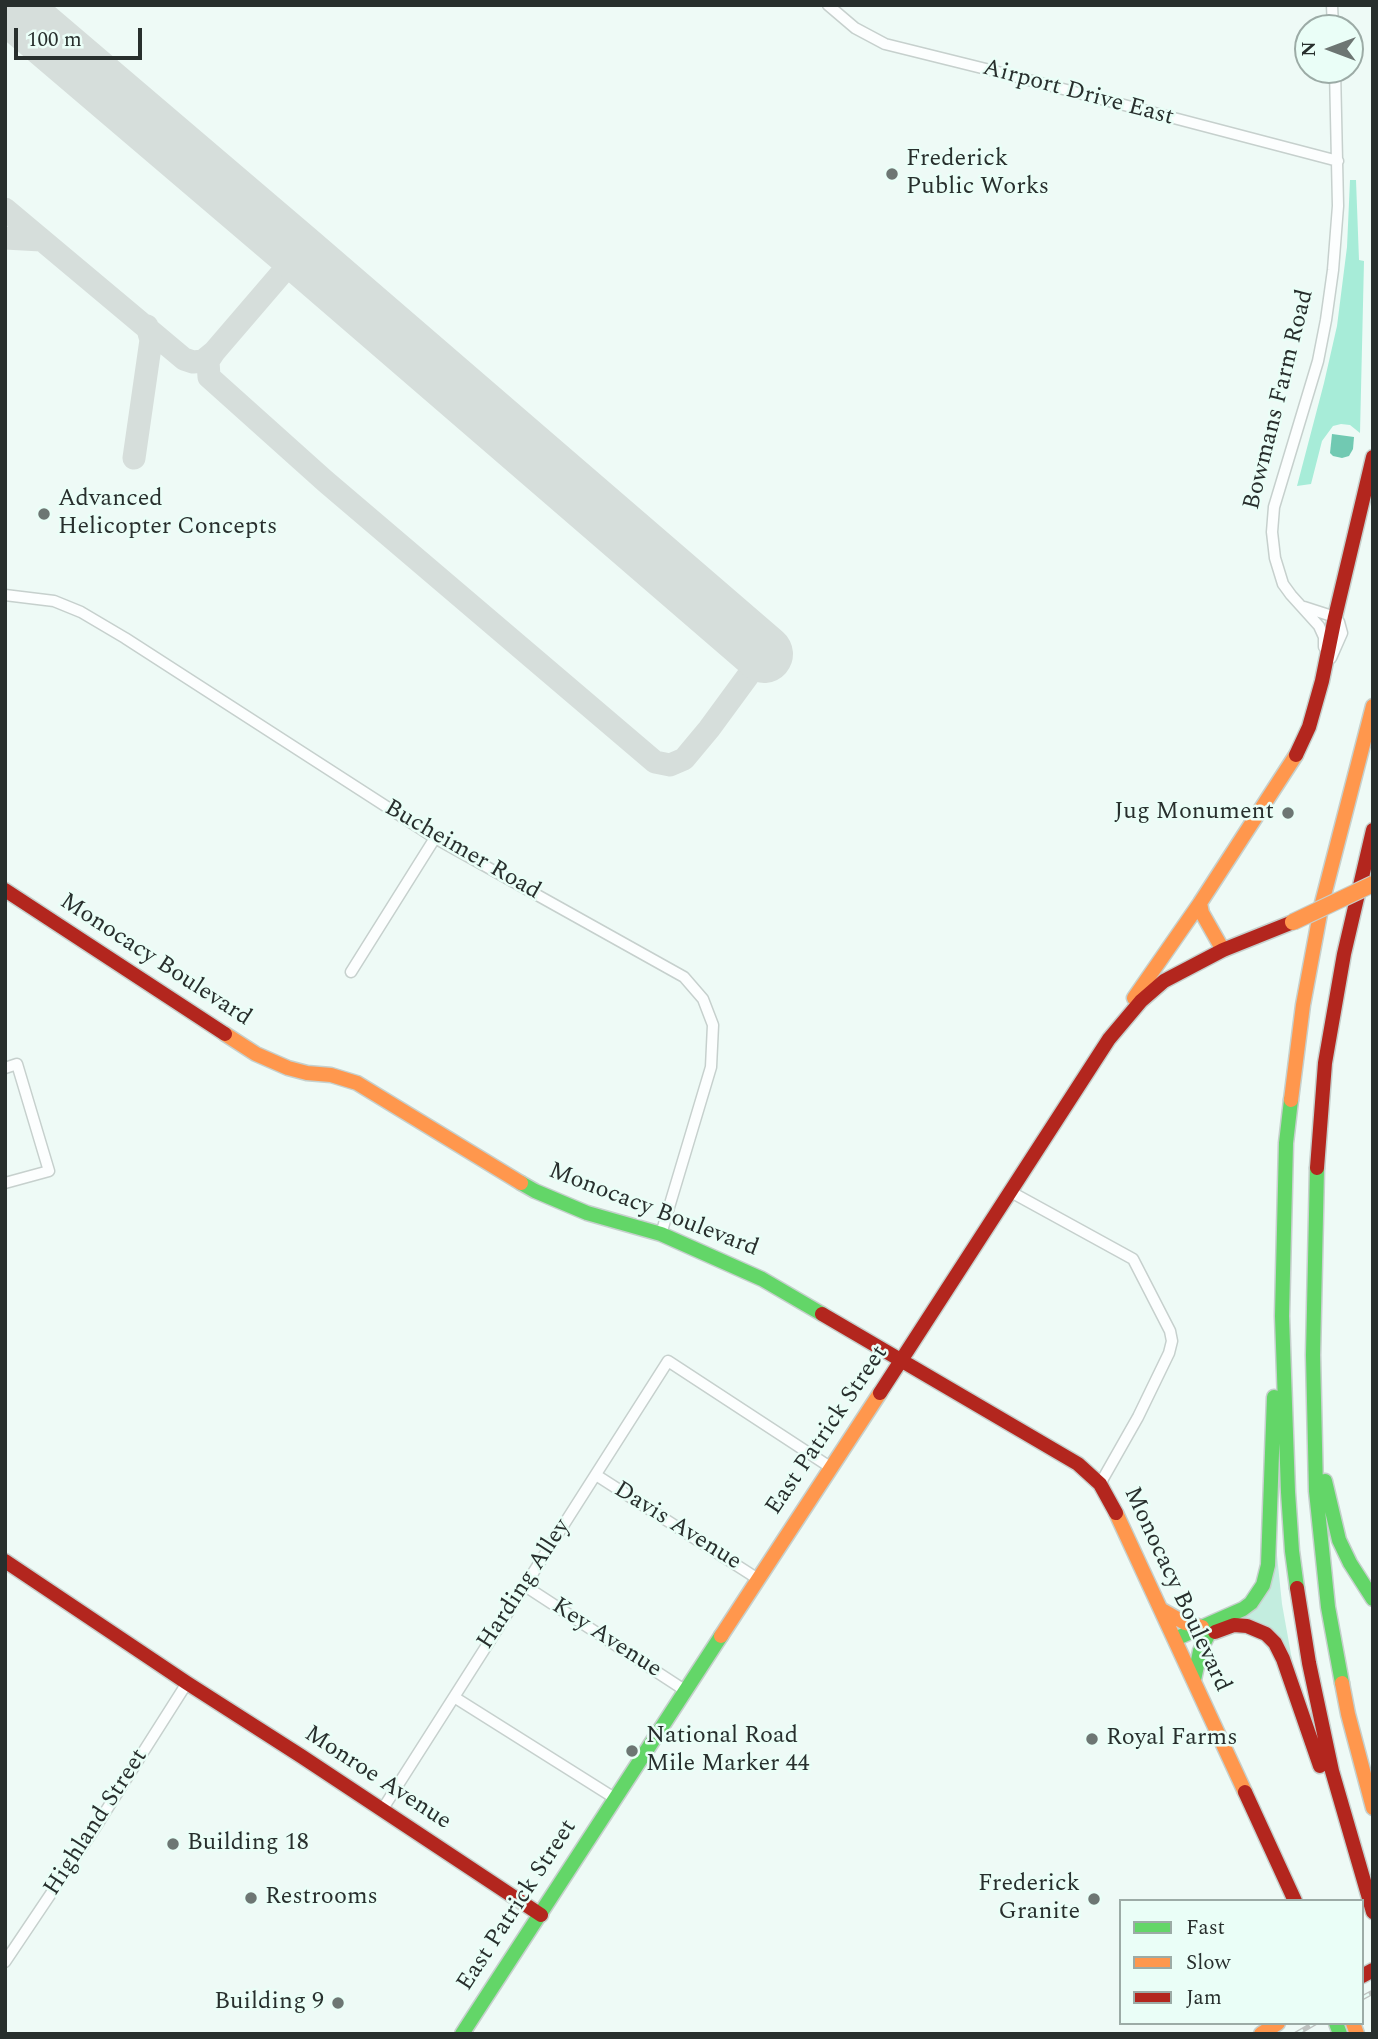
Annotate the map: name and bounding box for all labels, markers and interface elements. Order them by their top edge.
scale bar [18,14,145,58]
north arrow [1294,14,1364,84]
text: 100 m [27,24,82,56]
text: N [1295,41,1324,57]
street label: Airport Drive East [979,55,1177,133]
place label: Frederick Public Works [906,146,1049,202]
marker: Frederick Public Works [884,166,900,182]
street label: Bowmans Farm Road [1239,287,1321,513]
place label: Advanced Helicopter Concepts [58,486,277,542]
marker: Advanced Helicopter Concepts [36,506,52,522]
street label: Bucheimer Road [379,795,545,907]
place label: Jug Monument [1114,799,1274,827]
marker: Jug Monument [1280,805,1296,821]
street label: Monocacy Boulevard [54,888,256,1034]
street label: Monocacy Boulevard [544,1158,762,1264]
street label: East Patrick Street [761,1341,895,1521]
street label: Davis Avenue [608,1476,746,1578]
street label: Monocacy Boulevard [1116,1483,1236,1697]
street label: Harding Alley [472,1514,578,1656]
street label: Key Avenue [546,1593,666,1685]
street label: Monroe Avenue [298,1721,456,1837]
place label: National Road Mile Marker 44 [646,1723,810,1779]
place label: Royal Farms [1106,1725,1238,1753]
marker: Royal Farms [1084,1731,1100,1747]
marker: National Road Mile Marker 44 [624,1743,640,1759]
street label: Highland Street [39,1744,155,1902]
street label: East Patrick Street [452,1815,584,1997]
place label: Building 18 [187,1830,309,1858]
marker: Building 18 [165,1836,181,1852]
place label: Frederick Granite [978,1871,1080,1927]
place label: Restrooms [265,1884,378,1912]
marker: Restrooms [243,1890,259,1906]
marker: Frederick Granite [1086,1891,1102,1907]
legend [1119,1899,1364,2025]
text: Fast [1186,1912,1225,1944]
text: Slow [1186,1947,1230,1979]
text: Jam [1186,1982,1222,2014]
place label: Building 9 [214,1989,324,2017]
marker: Building 9 [330,1995,346,2011]

